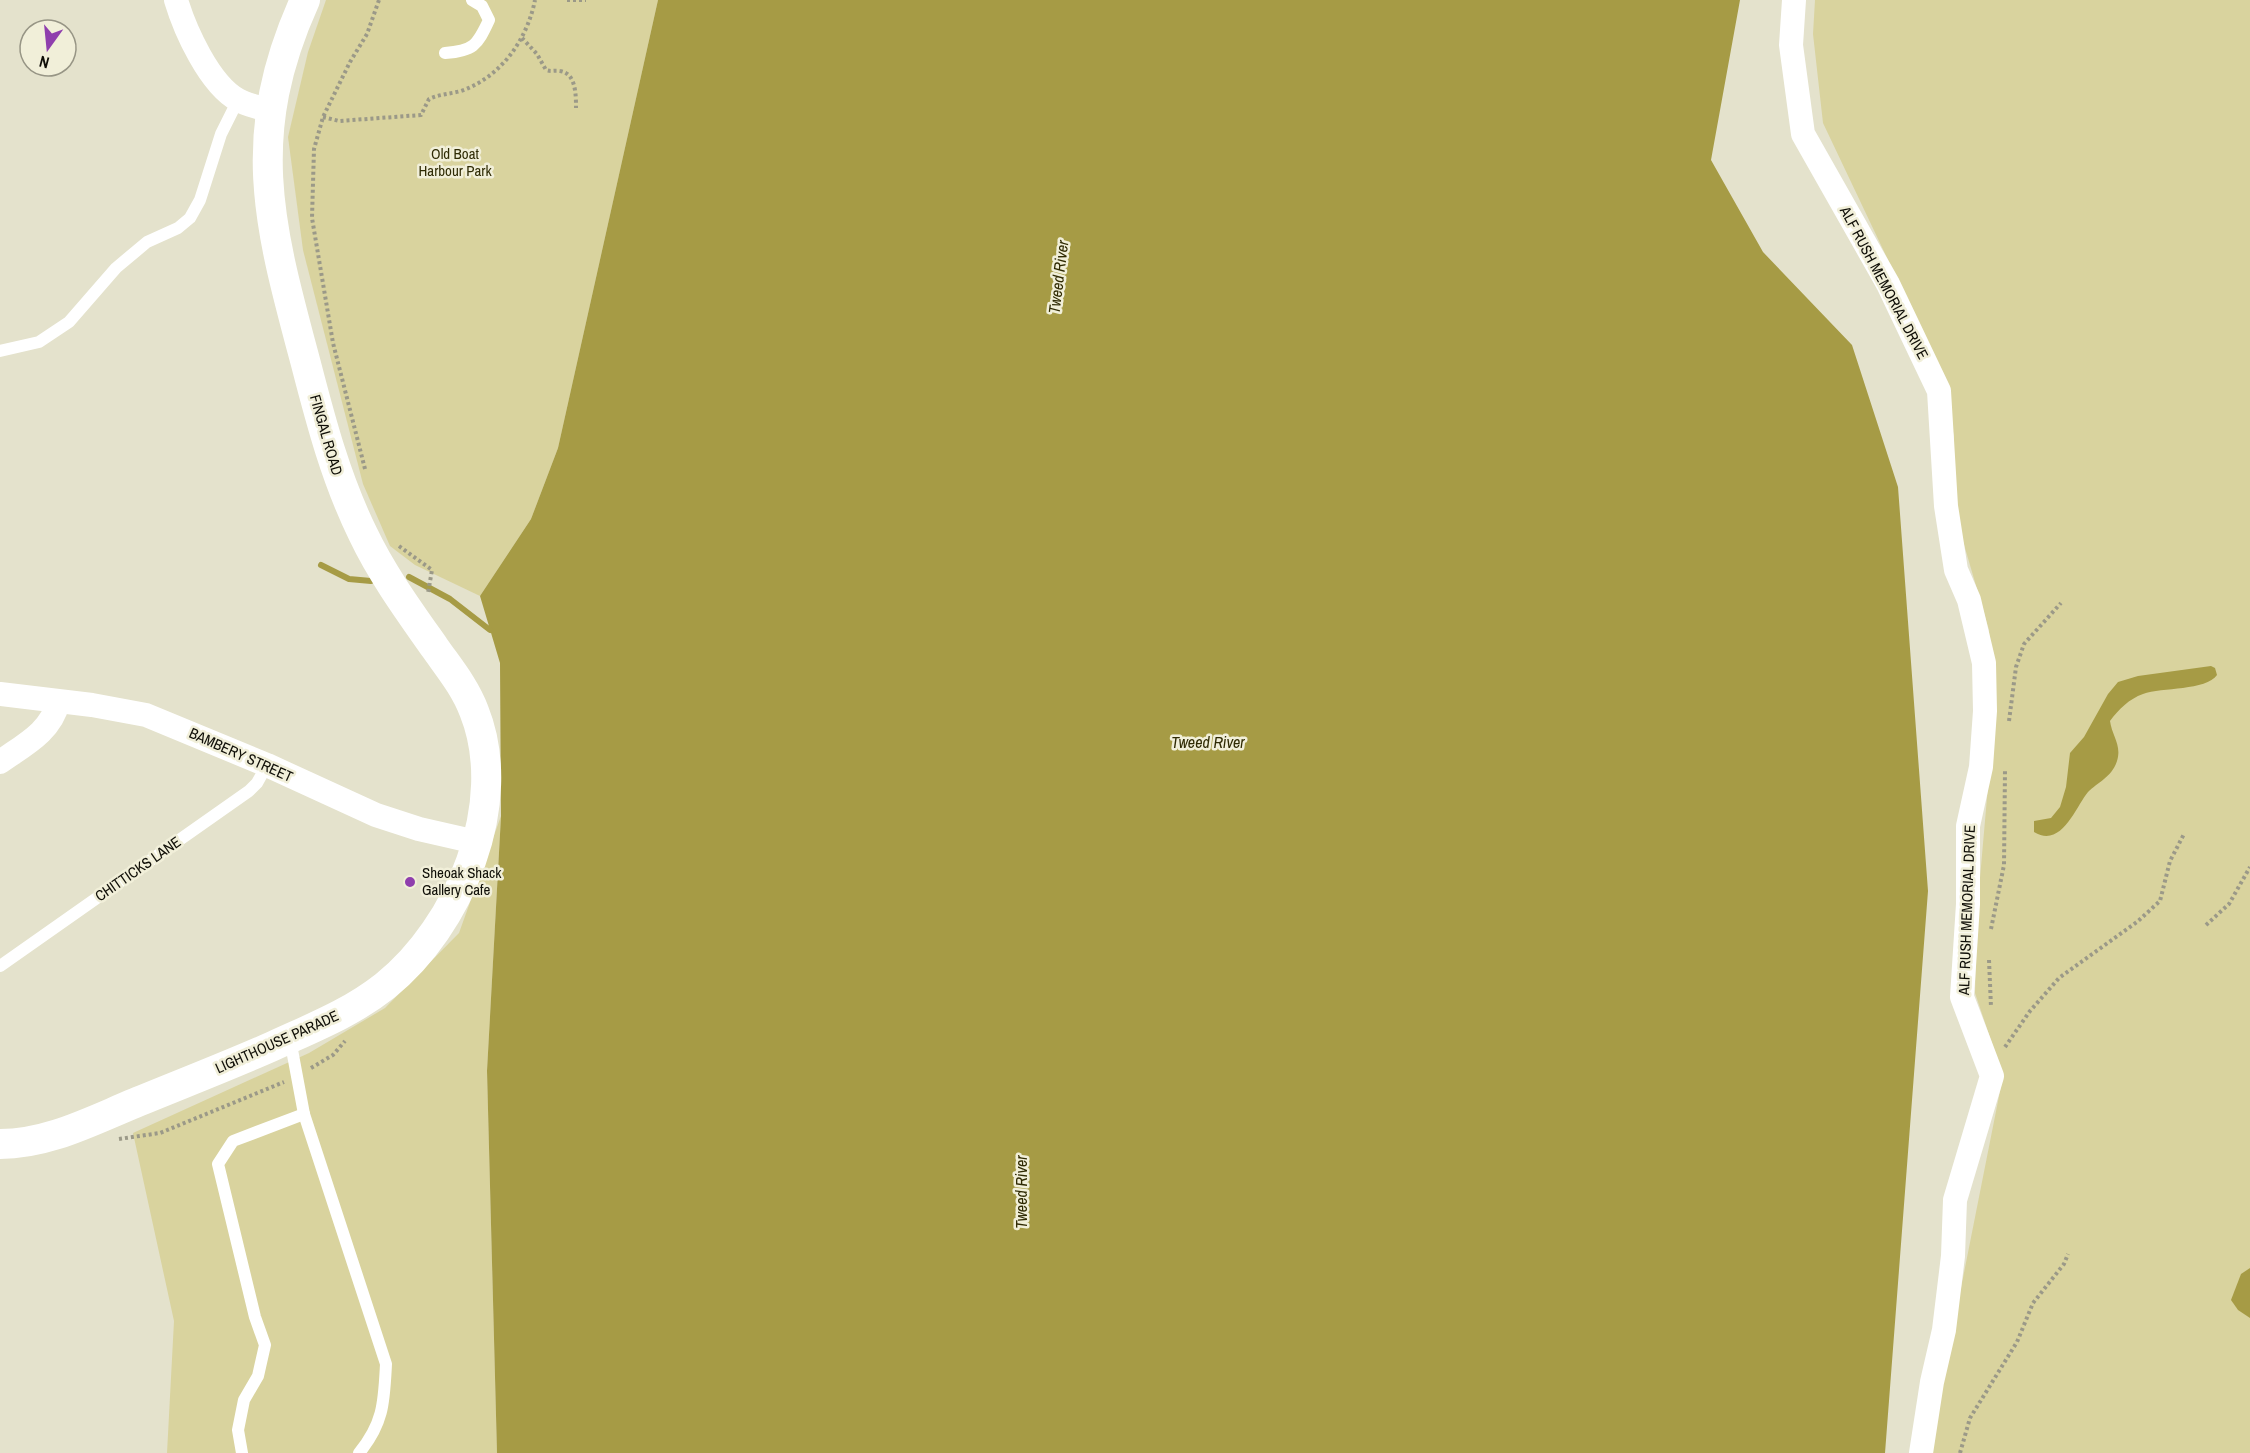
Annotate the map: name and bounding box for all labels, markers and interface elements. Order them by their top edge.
north arrow [18,18,78,78]
text: N [37,51,52,74]
park label: Old Boat Harbour Park [418,143,492,181]
street label: ALF RUSH MEMORIAL DRIVE [1835,202,1934,363]
water label: Tweed River [1043,239,1073,315]
street label: FINGAL ROAD [305,392,348,478]
street label: BAMBERY STREET [186,722,297,787]
water label: Tweed River [1171,731,1245,753]
street label: ALF RUSH MEMORIAL DRIVE [1953,824,1980,997]
street label: CHITTICKS LANE [91,831,185,906]
place label: Sheoak Shack Gallery Cafe [422,862,502,900]
marker: Sheoak Shack Gallery Cafe [403,875,417,889]
street label: LIGHTHOUSE PARADE [212,1005,342,1078]
water label: Tweed River [1010,1155,1032,1229]

